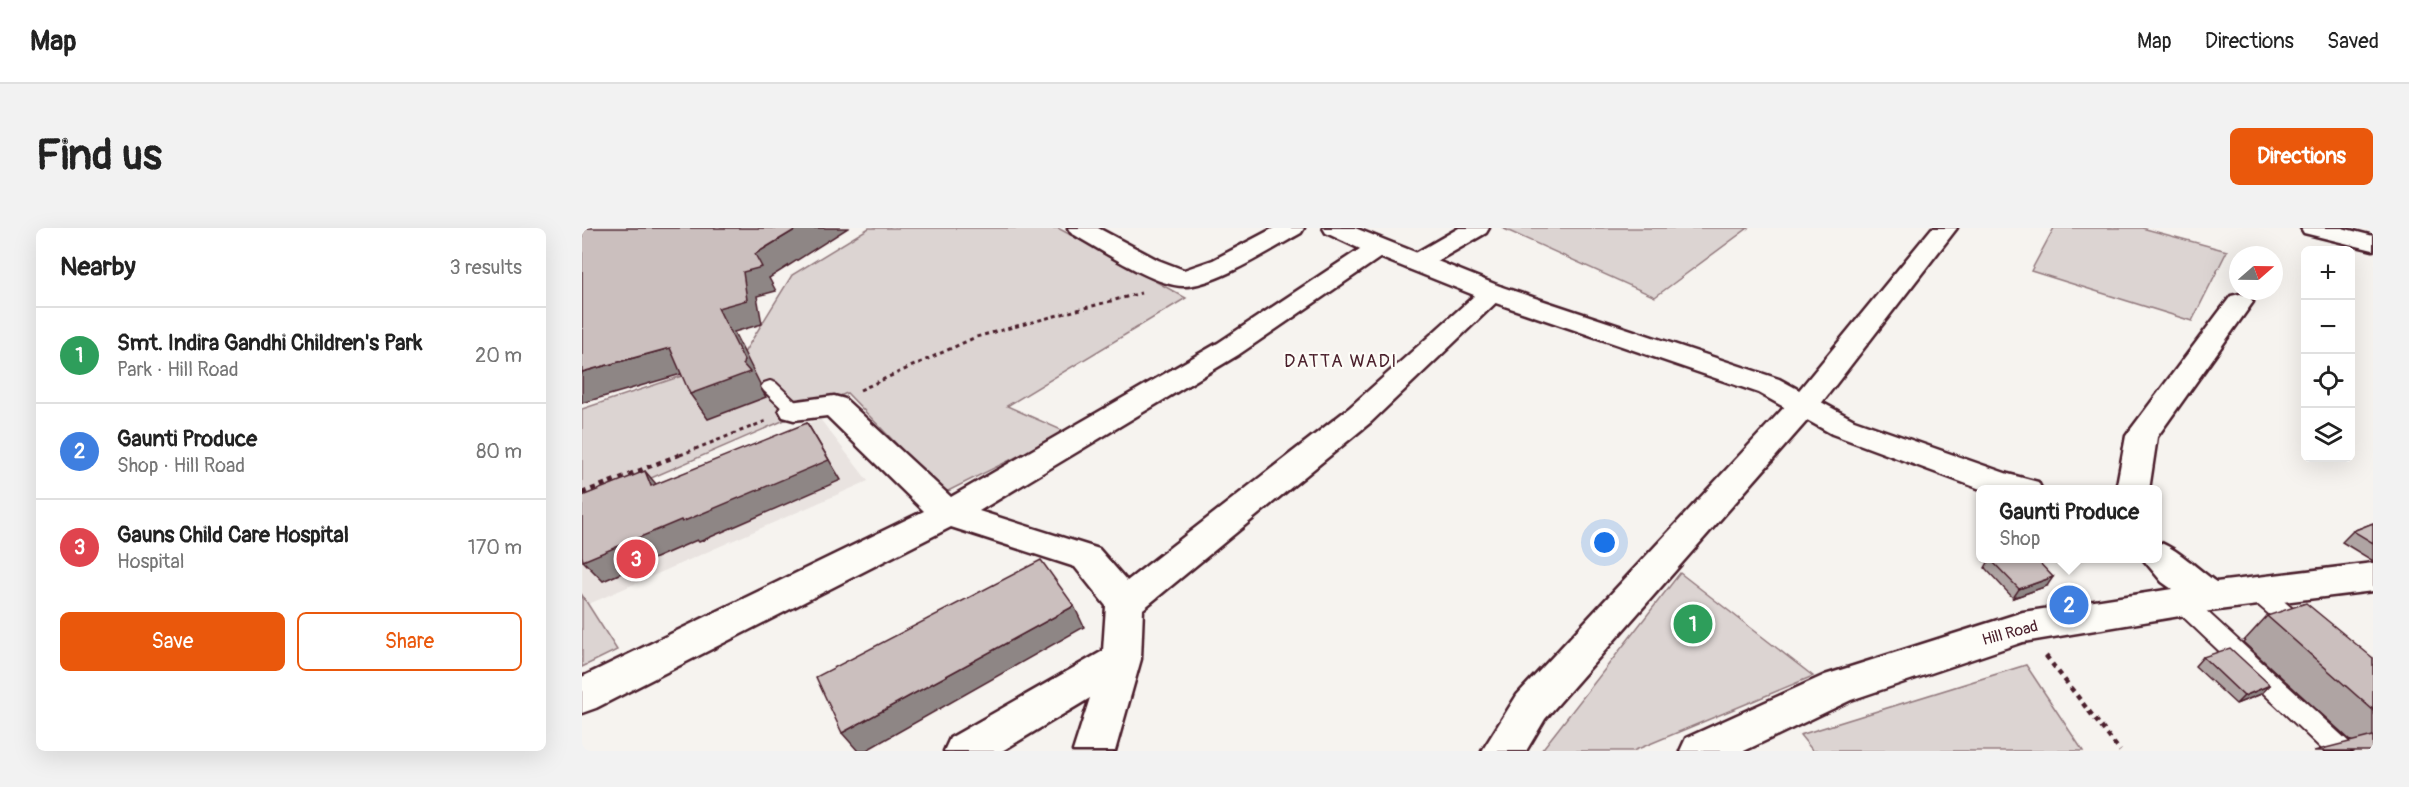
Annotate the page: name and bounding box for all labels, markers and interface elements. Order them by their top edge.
text: Map [30,24,76,59]
text: Map [2137,28,2172,55]
text: Directions [2205,28,2294,55]
text: Saved [2327,28,2379,55]
button: Directions [2230,128,2373,185]
text: Find us [36,130,162,182]
north arrow [2229,246,2283,300]
map controls [2301,246,2355,462]
button: + [2301,246,2355,300]
text: Nearby [60,251,136,283]
text: 3 results [450,255,522,280]
button: − [2301,300,2355,354]
text: Smt. Indira Gandhi Children's Park [117,329,422,357]
text: 1 [76,343,83,368]
text: 20 m [475,343,522,368]
district label: DATTA WADI [1284,350,1398,373]
button: locate [2301,354,2355,408]
text: Park · Hill Road [117,357,239,382]
button: layers [2301,408,2355,462]
text: Gaunti Produce [117,425,257,453]
text: 2 [74,439,85,464]
text: 80 m [476,439,522,464]
text: Shop · Hill Road [117,453,245,478]
popup [1976,485,2162,563]
text: Gaunti Produce [1999,498,2139,526]
text: Gauns Child Care Hospital [117,521,349,549]
text: Shop [1999,526,2040,551]
your location [1590,528,1619,557]
text: 3 [74,535,85,560]
text: 170 m [468,535,522,560]
pin: 3 [616,536,656,582]
text: Hospital [117,549,184,574]
pin: 2 [2050,582,2088,628]
pin: 1 [1674,602,1712,646]
button: Save [60,612,285,671]
button: Share [297,612,522,671]
street label: Hill Road [1980,616,2040,650]

